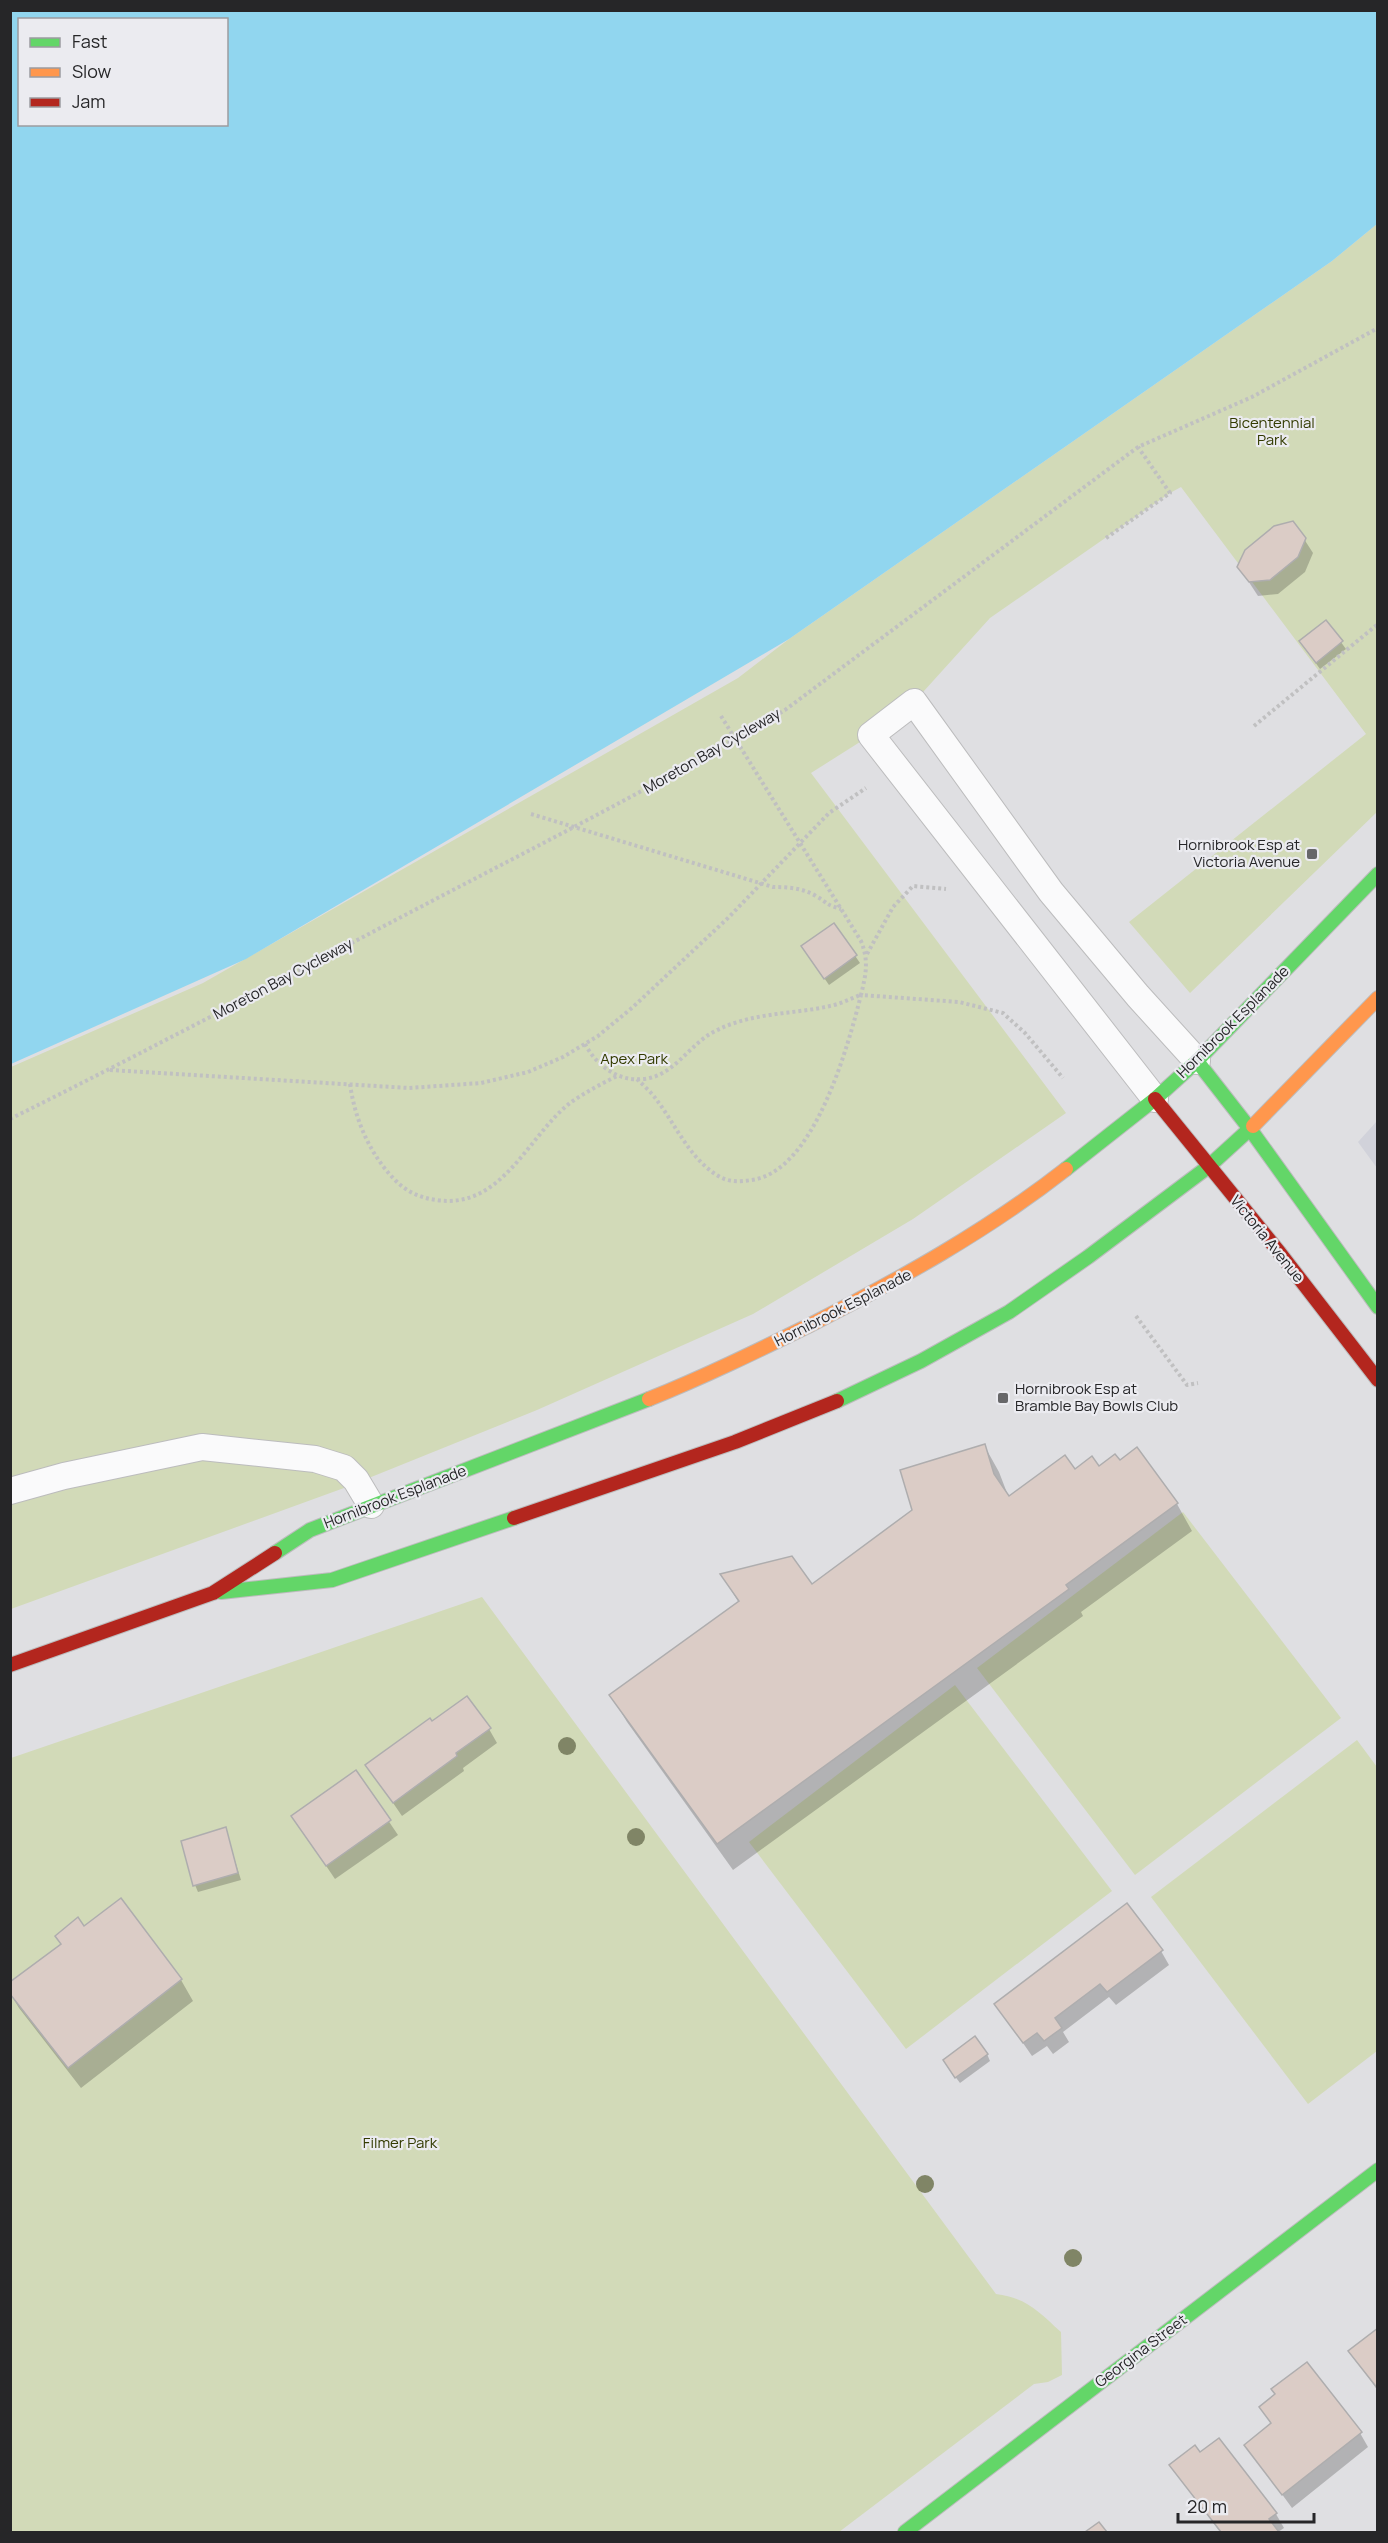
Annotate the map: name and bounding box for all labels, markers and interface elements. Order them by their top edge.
legend [18,18,228,126]
text: Fast [72,29,107,53]
text: Slow [72,59,112,83]
text: Jam [72,89,106,113]
park label: Bicentennial Park [1229,412,1315,450]
street label: Moreton Bay Cycleway [639,703,784,798]
place label: Hornibrook Esp at Victoria Avenue [1178,834,1300,872]
marker: Hornibrook Esp at Victoria Avenue [1305,847,1319,861]
street label: Moreton Bay Cycleway [209,933,356,1024]
street label: Hornibrook Esplanade [1172,961,1294,1083]
park label: Apex Park [600,1048,668,1069]
street label: Victoria Avenue [1226,1191,1309,1287]
street label: Hornibrook Esplanade [771,1264,915,1351]
place label: Hornibrook Esp at Bramble Bay Bowls Club [1015,1378,1178,1416]
marker: Hornibrook Esp at Bramble Bay Bowls Club [996,1391,1010,1405]
street label: Hornibrook Esplanade [320,1460,469,1533]
park label: Filmer Park [363,2132,438,2153]
street label: Georgina Street [1090,2309,1191,2392]
scale bar [1178,2486,1314,2524]
text: 20 m [1187,2494,1227,2518]

